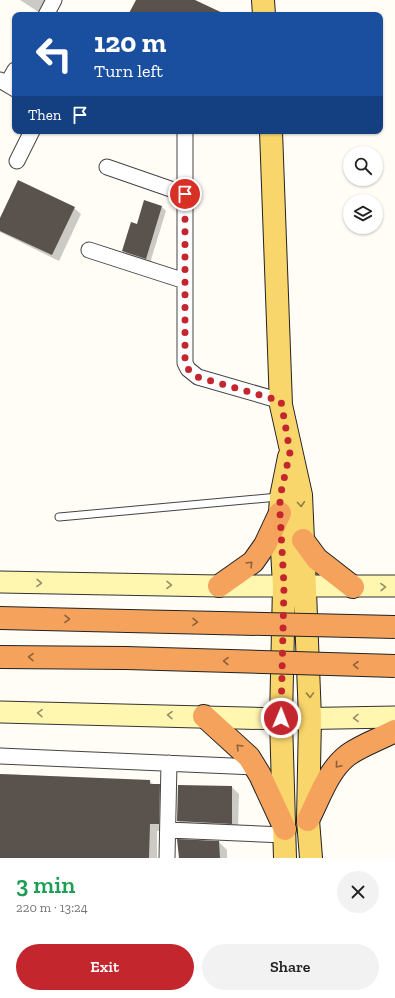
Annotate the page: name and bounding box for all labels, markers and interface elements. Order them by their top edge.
text: 120 m [94,26,166,59]
icon: left [28,28,80,80]
text: Turn left [94,60,163,82]
icon: arrive [69,104,91,126]
text: Then [28,106,61,124]
map controls [343,146,383,234]
button: search [343,146,383,186]
pin [168,177,202,211]
icon: arrive [174,183,196,205]
button: layers [343,194,383,234]
one-way arrow [297,501,306,507]
one-way arrow [246,561,253,569]
one-way arrow [36,579,42,587]
one-way arrow [166,581,172,590]
one-way arrow [380,582,386,591]
one-way arrow [64,615,70,624]
one-way arrow [192,618,198,626]
one-way arrow [28,653,34,661]
one-way arrow [223,657,229,666]
one-way arrow [353,661,359,669]
one-way arrow [305,692,314,698]
position arrow [260,697,302,739]
one-way arrow [37,708,43,717]
one-way arrow [167,711,173,719]
one-way arrow [353,714,359,722]
one-way arrow [236,744,244,752]
one-way arrow [335,761,342,768]
text: 3 min [16,870,75,899]
button: close [337,871,379,913]
text: 220 m · 13:24 [16,900,88,915]
button: Exit [16,944,194,990]
button: Share [202,944,379,990]

